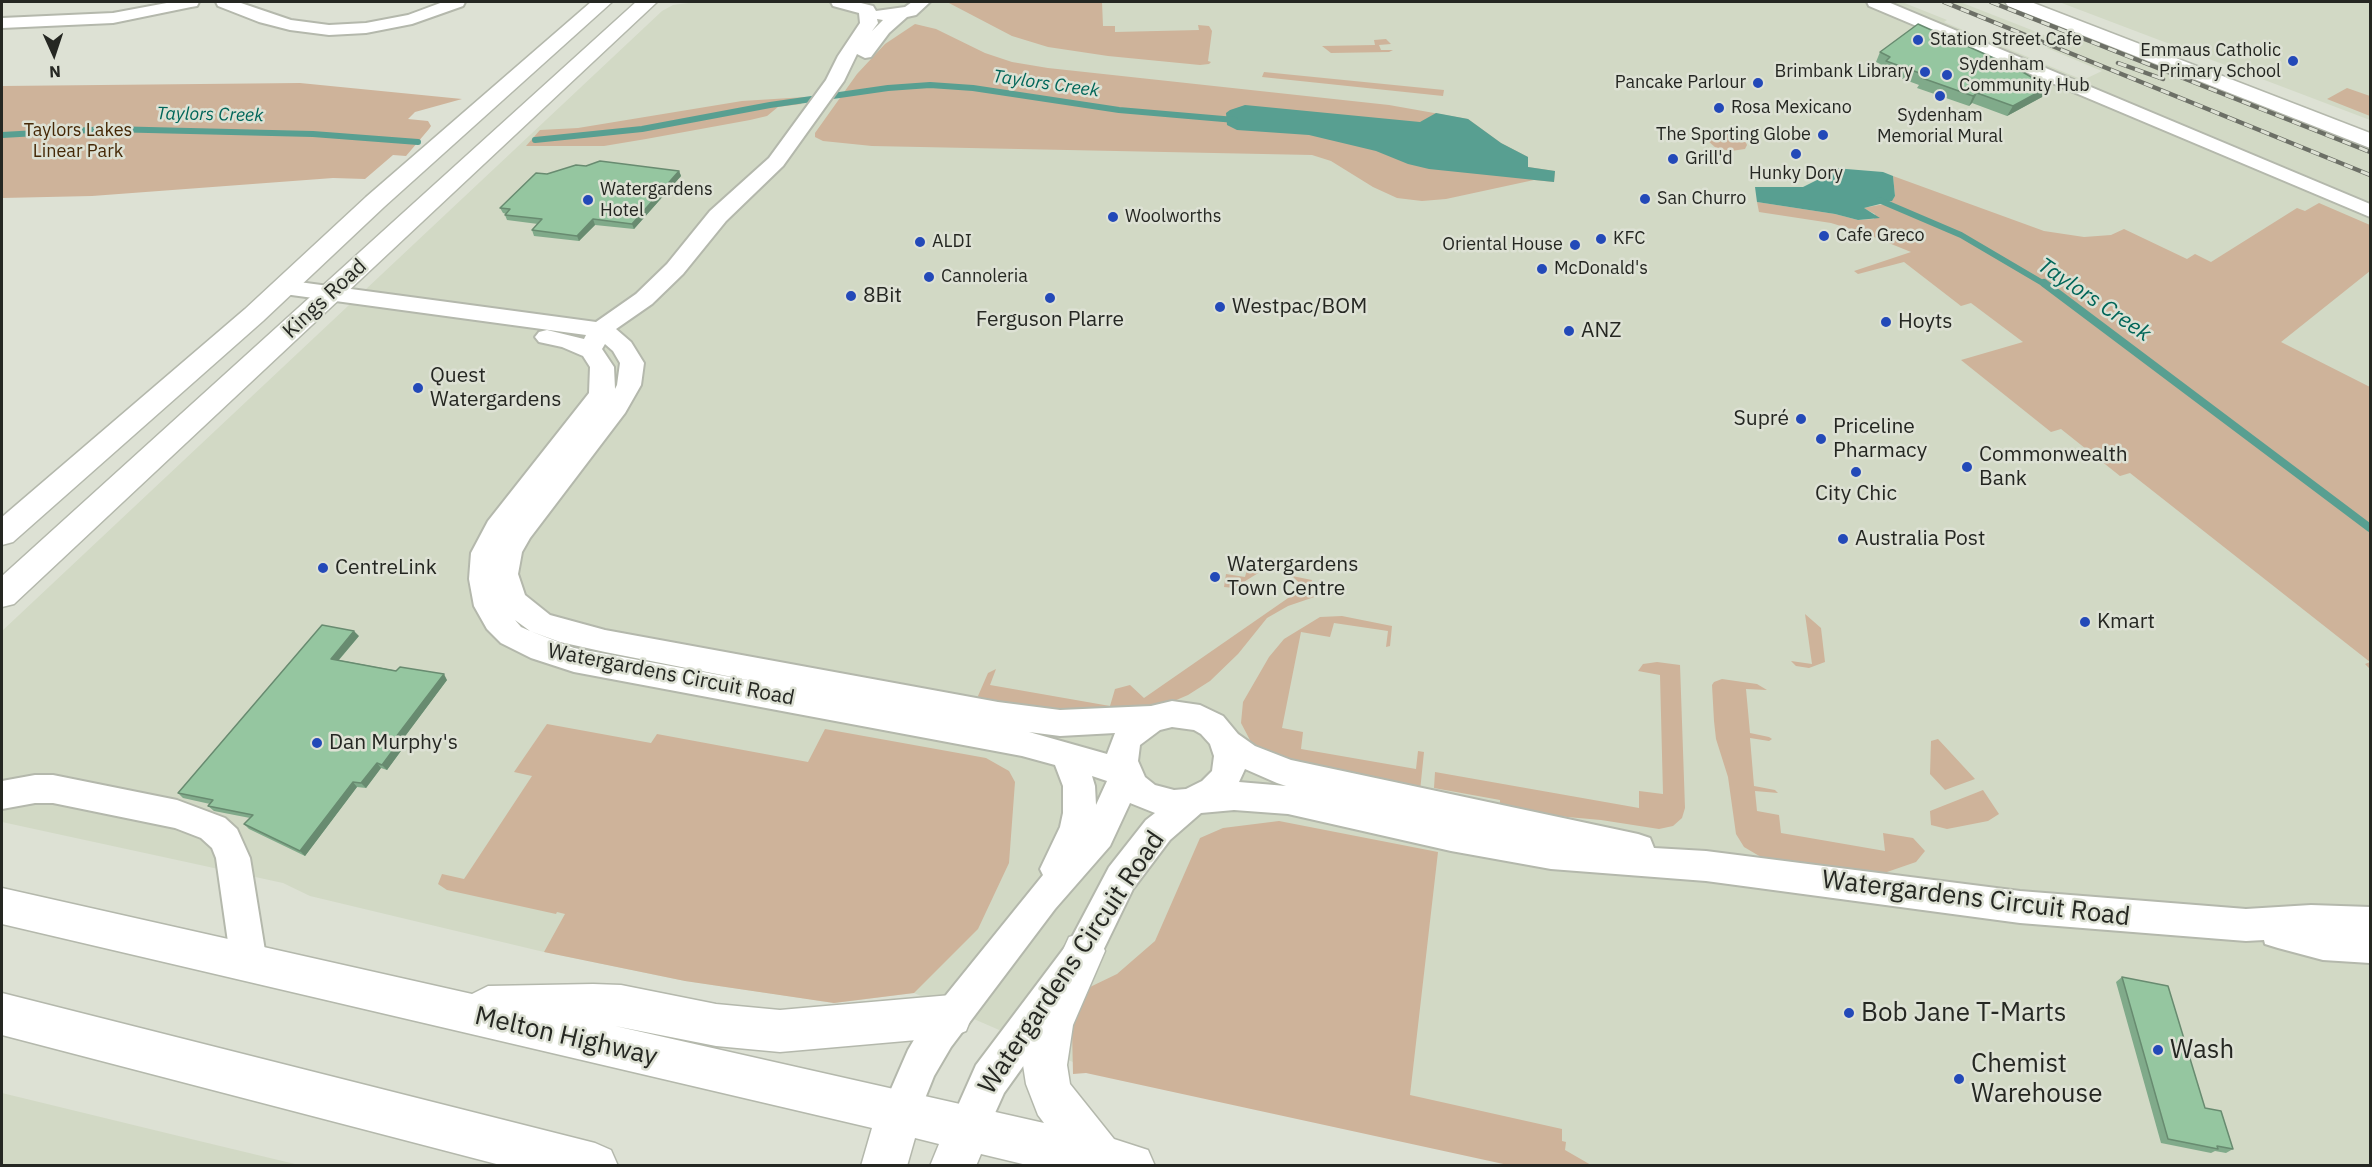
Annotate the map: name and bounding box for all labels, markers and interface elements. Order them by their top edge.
north arrow [24,24,84,84]
place label: Station Street Cafe [1930,29,2082,51]
marker: Station Street Cafe [1911,33,1925,47]
place label: Emmaus Catholic Primary School [2140,40,2281,82]
place label: Sydenham Community Hub [1959,54,2090,97]
marker: Emmaus Catholic Primary School [2286,54,2300,68]
place label: Brimbank Library [1775,61,1913,83]
text: N [49,62,61,82]
marker: Brimbank Library [1918,65,1932,79]
water label: Taylors Creek [992,66,1100,102]
marker: Sydenham Community Hub [1940,68,1954,82]
place label: Pancake Parlour [1615,72,1746,94]
marker: Pancake Parlour [1751,76,1765,90]
marker: Sydenham Memorial Mural [1933,89,1947,103]
place label: Rosa Mexicano [1731,97,1852,119]
marker: Rosa Mexicano [1712,101,1726,115]
water label: Taylors Creek [156,103,264,127]
place label: Sydenham Memorial Mural [1877,105,2003,148]
park label: Taylors Lakes Linear Park [24,120,132,162]
place label: The Sporting Globe [1656,124,1811,146]
marker: The Sporting Globe [1816,128,1830,142]
marker: Hunky Dory [1789,147,1803,161]
place label: Grill'd [1685,148,1733,170]
marker: Grill'd [1666,152,1680,166]
place label: Hunky Dory [1749,163,1843,185]
place label: Watergardens Hotel [600,179,713,222]
place label: San Churro [1657,188,1746,210]
marker: San Churro [1638,192,1652,206]
marker: Watergardens Hotel [581,193,595,207]
place label: Woolworths [1125,206,1222,228]
marker: Woolworths [1106,210,1120,224]
place label: Cafe Greco [1836,225,1925,247]
place label: KFC [1613,228,1645,250]
marker: Cafe Greco [1817,229,1831,243]
place label: ALDI [932,231,972,253]
marker: KFC [1594,232,1608,246]
place label: Oriental House [1442,234,1563,256]
marker: ALDI [913,235,927,249]
marker: Oriental House [1568,238,1582,252]
water label: Taylors Creek [2032,253,2156,347]
street label: Kings Road [278,254,372,344]
place label: McDonald's [1554,258,1648,280]
marker: McDonald's [1535,262,1549,276]
place label: Cannoleria [941,266,1028,288]
marker: Cannoleria [922,270,936,284]
place label: 8Bit [863,283,902,309]
marker: 8Bit [844,289,858,303]
marker: Ferguson Plarre [1043,291,1057,305]
place label: Westpac/BOM [1232,294,1367,320]
marker: Westpac/BOM [1213,300,1227,314]
place label: Ferguson Plarre [976,307,1124,333]
place label: Hoyts [1898,309,1953,335]
marker: Hoyts [1879,315,1893,329]
place label: ANZ [1581,318,1621,344]
marker: ANZ [1562,324,1576,338]
place label: Quest Watergardens [430,363,561,413]
marker: Quest Watergardens [411,381,425,395]
place label: Supré [1734,406,1789,432]
marker: Supré [1794,412,1808,426]
place label: Priceline Pharmacy [1833,414,1927,464]
marker: Priceline Pharmacy [1814,432,1828,446]
place label: Commonwealth Bank [1979,442,2128,492]
marker: Commonwealth Bank [1960,460,1974,474]
marker: City Chic [1849,465,1863,479]
place label: City Chic [1815,481,1897,507]
place label: Australia Post [1855,526,1985,552]
marker: Australia Post [1836,532,1850,546]
place label: Watergardens Town Centre [1227,552,1358,602]
place label: CentreLink [335,555,437,581]
marker: CentreLink [316,561,330,575]
marker: Watergardens Town Centre [1208,570,1222,584]
place label: Kmart [2097,609,2155,635]
marker: Kmart [2078,615,2092,629]
street label: Watergardens Circuit Road [546,639,796,711]
place label: Dan Murphy's [329,730,458,756]
marker: Dan Murphy's [310,736,324,750]
street label: Watergardens Circuit Road [972,826,1172,1100]
street label: Watergardens Circuit Road [1820,865,2132,933]
place label: Bob Jane T-Marts [1861,997,2066,1029]
street label: Melton Highway [472,1001,660,1073]
marker: Bob Jane T-Marts [1842,1006,1856,1020]
place label: Wash [2170,1034,2234,1066]
marker: Wash [2151,1043,2165,1057]
place label: Chemist Warehouse [1971,1048,2103,1110]
marker: Chemist Warehouse [1952,1072,1966,1086]

